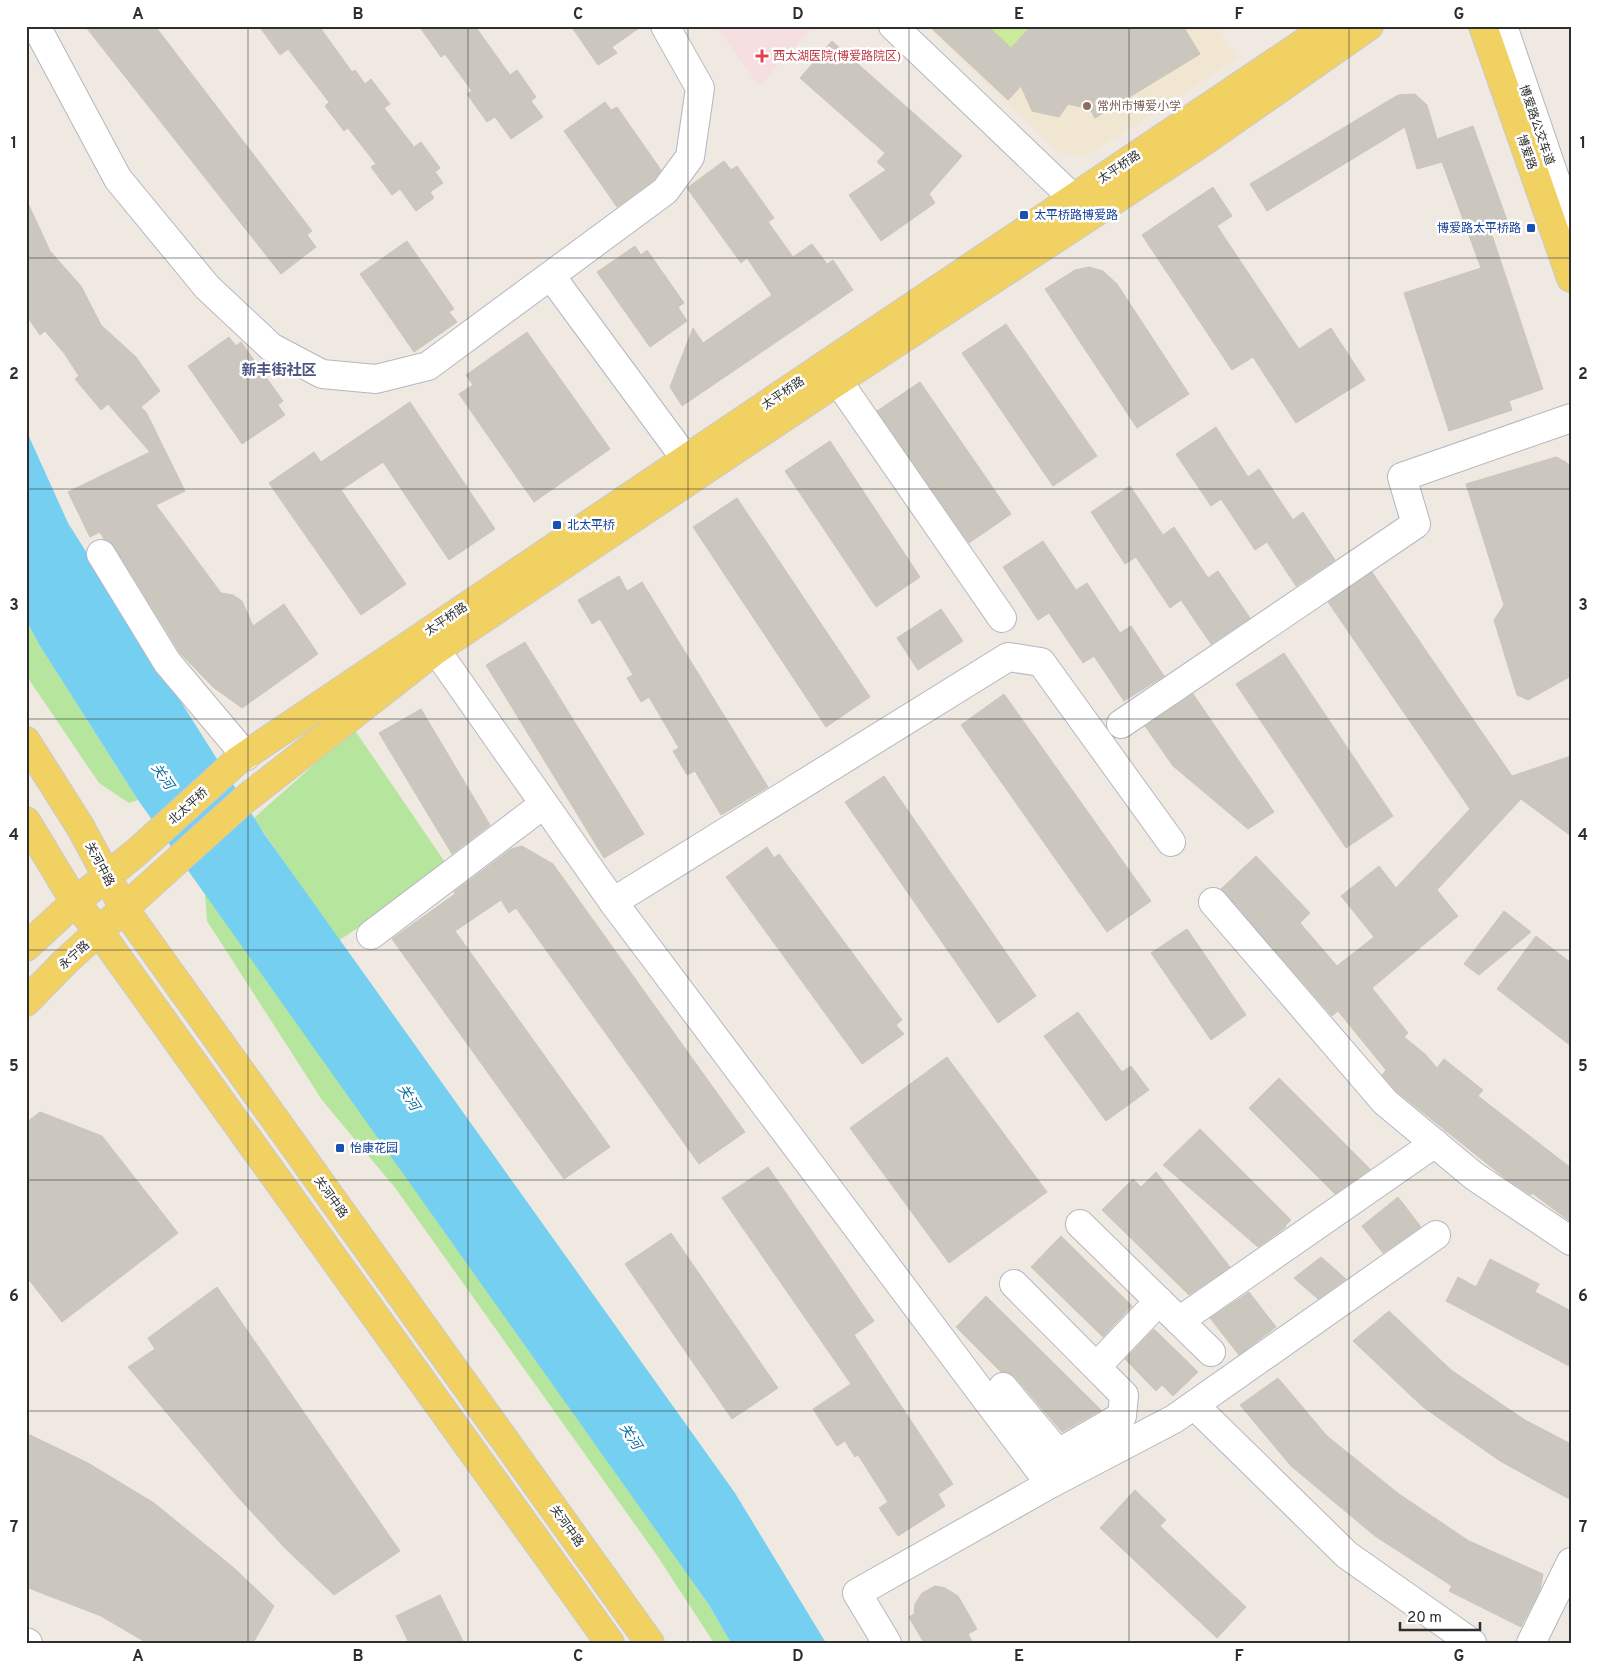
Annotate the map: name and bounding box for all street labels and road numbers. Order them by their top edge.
street label: 博爱路公交车道 [1517,83,1557,167]
street label: 博爱路 [1514,133,1540,171]
street label: 太平桥路 [1095,148,1144,188]
street label: 太平桥路 [759,374,808,414]
street label: 太平桥路 [422,600,471,640]
street label: 北太平桥 [165,785,212,829]
street label: 关河中路 [81,840,117,889]
street label: 永宁路 [56,938,93,974]
street label: 关河中路 [310,1173,351,1222]
street label: 关河中路 [546,1502,587,1551]

